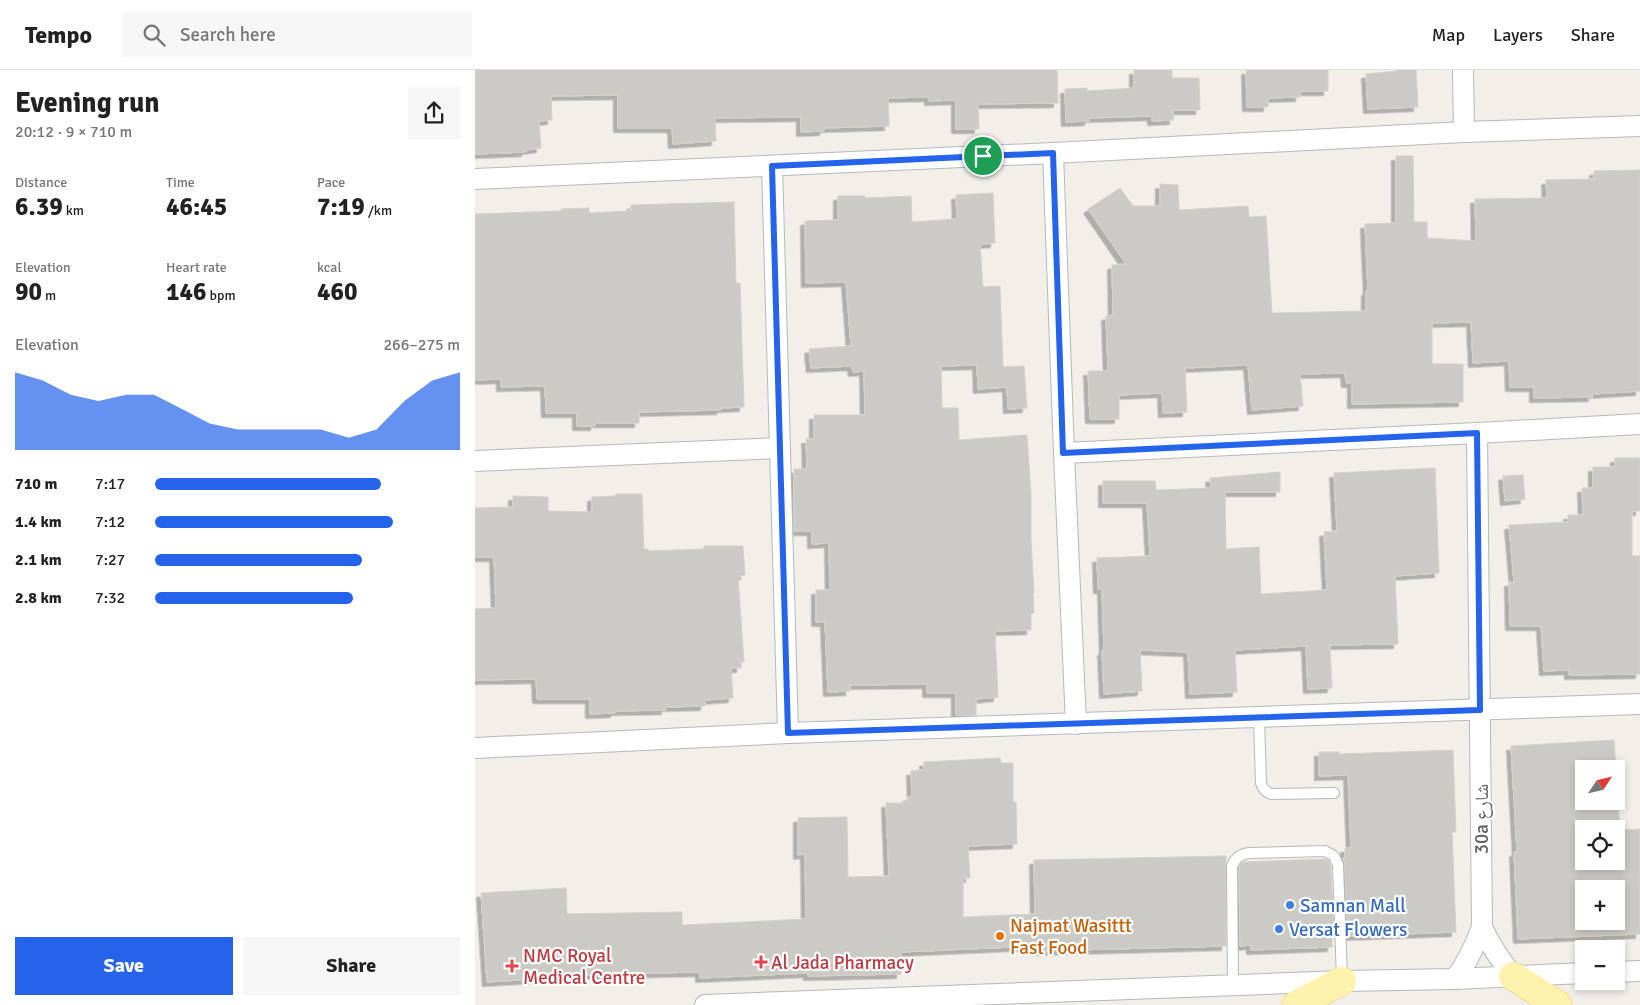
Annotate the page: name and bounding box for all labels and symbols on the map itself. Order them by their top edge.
pin [962,135,1004,177]
north arrow [1575,760,1625,810]
street label: 30a شارع [1470,784,1494,854]
place label: Samnan Mall [1300,894,1406,918]
marker: Samnan Mall [1284,899,1296,911]
place label: Najmat Wasittt Fast Food [1010,914,1132,960]
place label: Versat Flowers [1289,918,1407,942]
marker: Versat Flowers [1273,923,1285,935]
marker: Najmat Wasittt Fast Food [994,930,1006,942]
place label: NMC Royal Medical Centre [523,944,645,990]
place label: Al Jada Pharmacy [771,951,914,975]
marker: Al Jada Pharmacy [755,956,767,968]
marker: NMC Royal Medical Centre [505,959,519,973]

